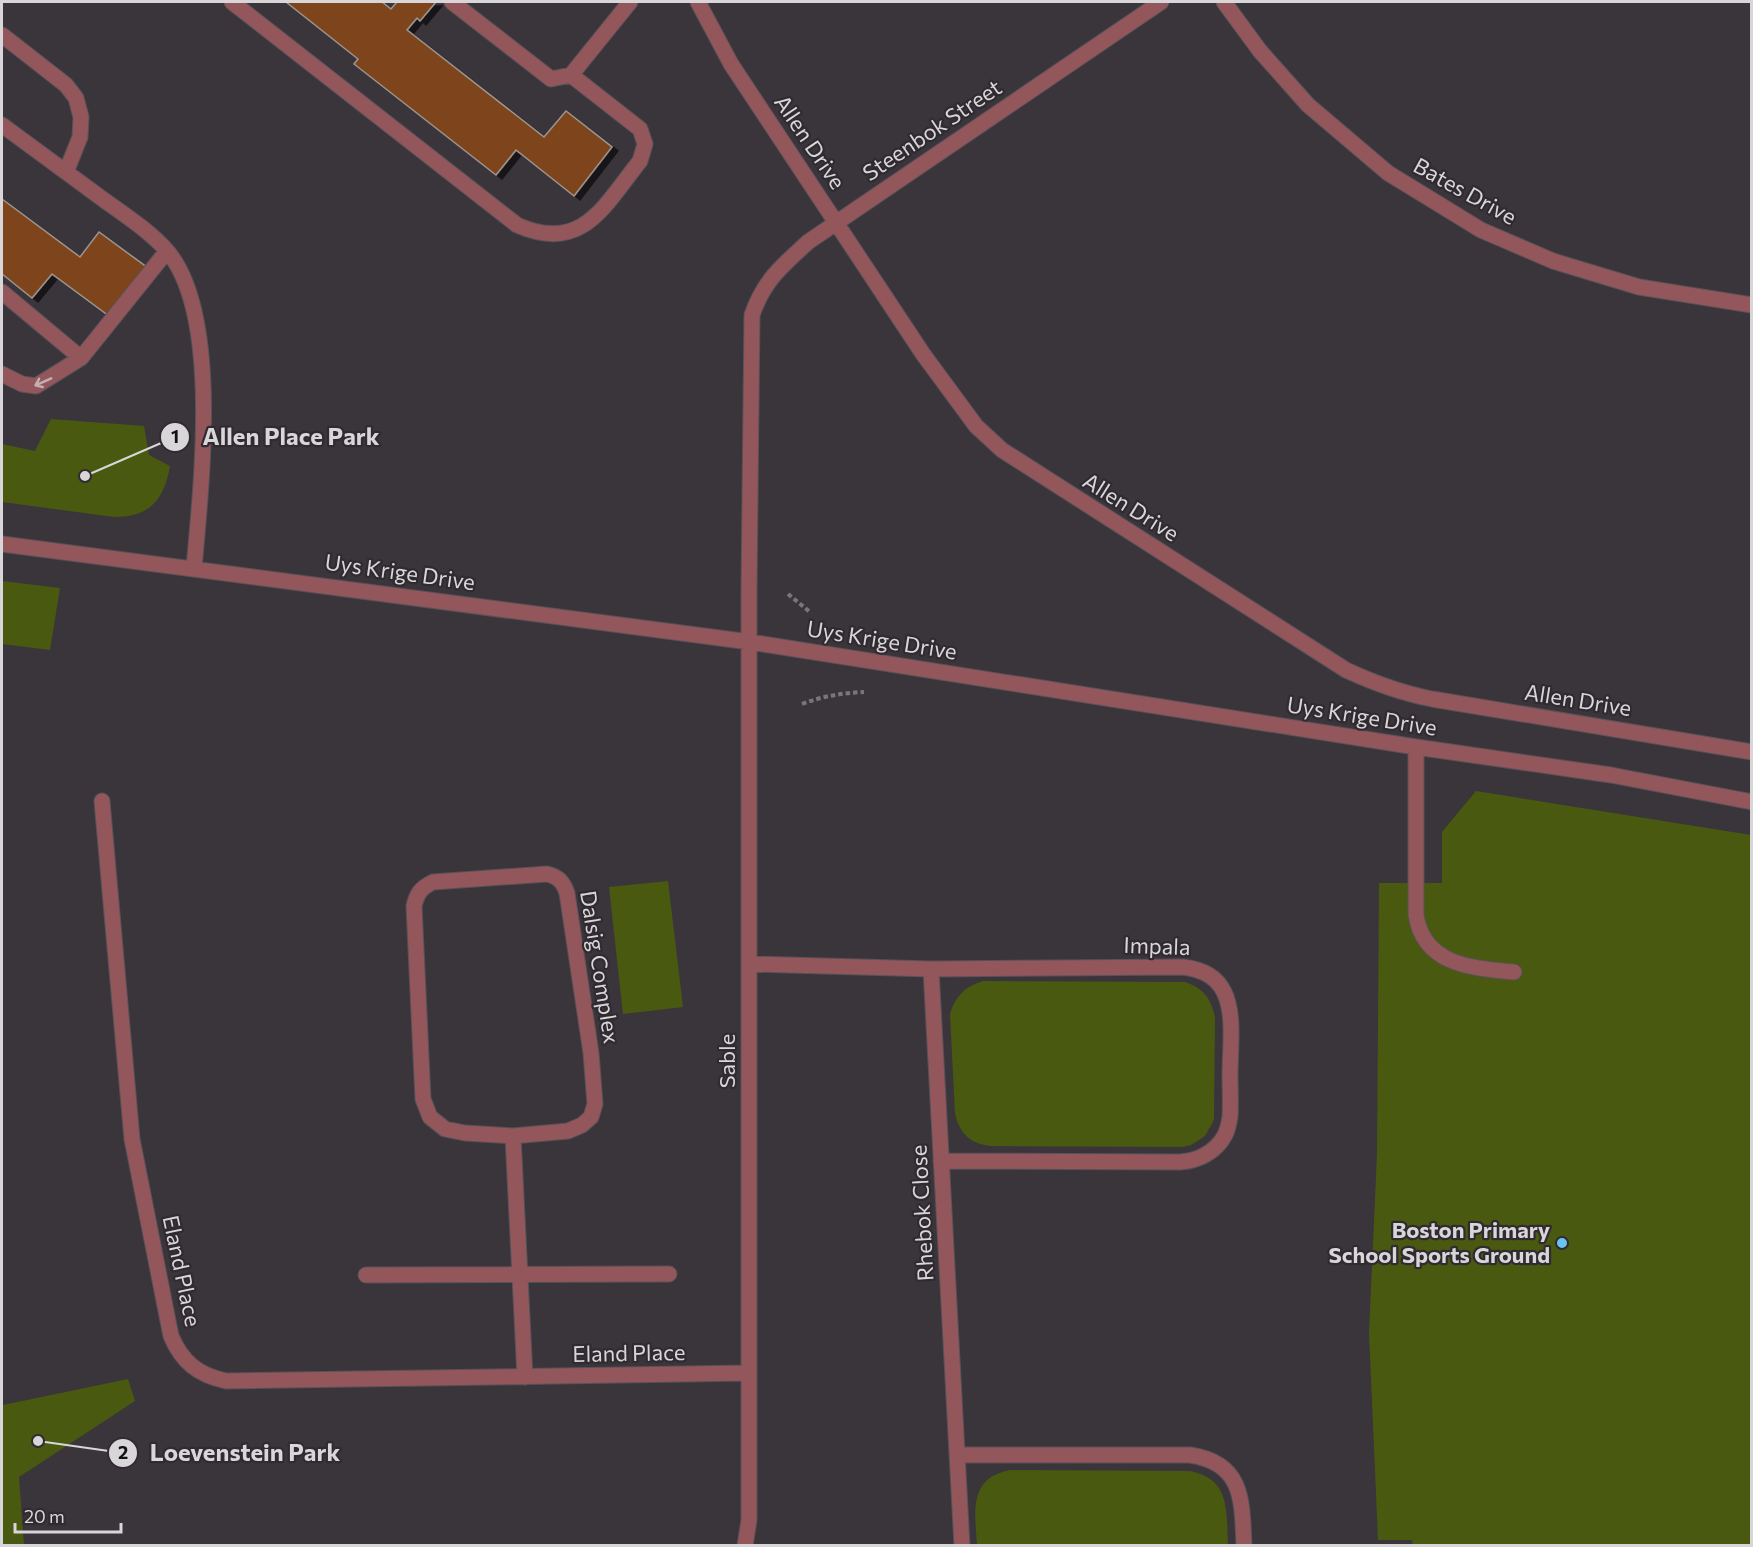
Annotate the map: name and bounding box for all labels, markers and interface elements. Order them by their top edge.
street label: Steenbok Street [857,73,1006,186]
street label: Allen Drive [769,89,852,194]
street label: Bates Drive [1409,151,1521,230]
one-way arrow [35,377,53,388]
callout: Allen Place Park [160,416,391,458]
text: Allen Place Park [203,421,380,450]
text: 1 [171,425,179,447]
street label: Allen Drive [1078,467,1184,547]
street label: Uys Krige Drive [323,548,477,595]
street label: Uys Krige Drive [805,614,959,665]
street label: Allen Drive [1523,678,1633,721]
street label: Uys Krige Drive [1285,690,1439,741]
street label: Dalsig Complex [575,889,626,1046]
street label: Impala [1123,931,1191,960]
street label: Sable [713,1034,740,1088]
street label: Rhebok Close [904,1144,939,1282]
street label: Eland Place [158,1213,207,1329]
place label: Boston Primary School Sports Ground [1329,1216,1550,1268]
marker: Boston Primary School Sports Ground [1555,1236,1569,1250]
street label: Eland Place [572,1338,686,1367]
callout: Loevenstein Park [108,1432,352,1474]
text: Loevenstein Park [150,1437,340,1466]
text: 2 [118,1441,128,1463]
scale bar [15,1496,122,1534]
text: 20 m [24,1505,65,1527]

